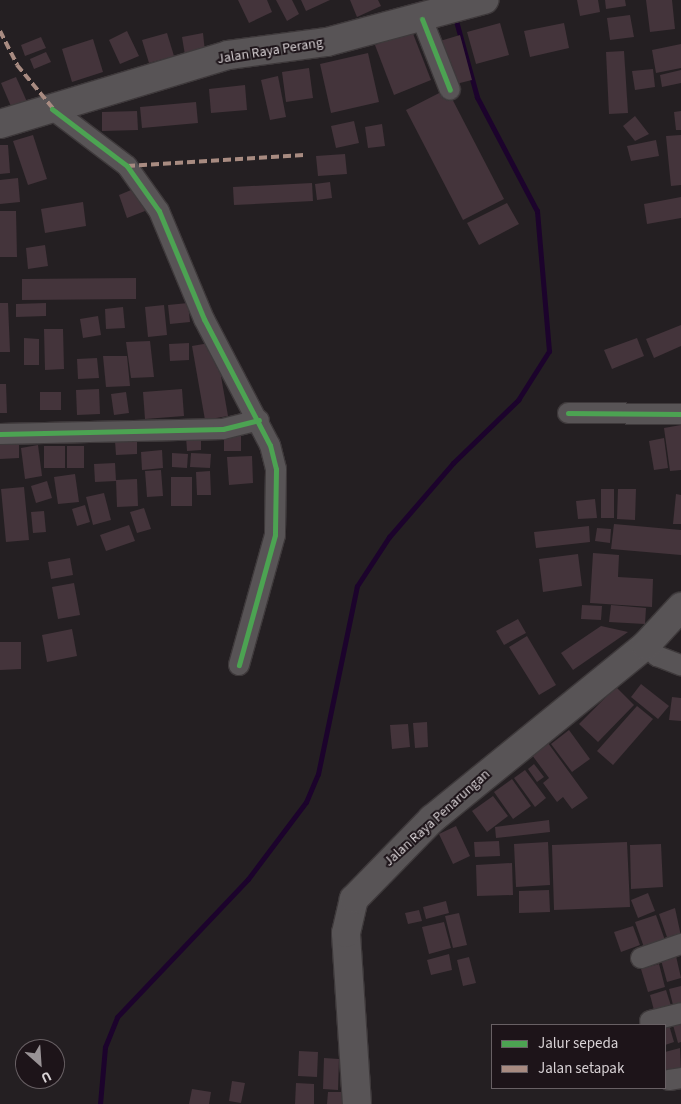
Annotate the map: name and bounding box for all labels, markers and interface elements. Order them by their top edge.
street label: Jalan Raya Perang [216,34,324,68]
street label: Jalan Raya Penarungan [381,766,493,870]
legend [491,1024,666,1089]
text: Jalur sepeda [538,1033,618,1054]
north arrow [15,1039,65,1089]
text: Jalan setapak [538,1058,624,1079]
text: U [38,1066,55,1088]

